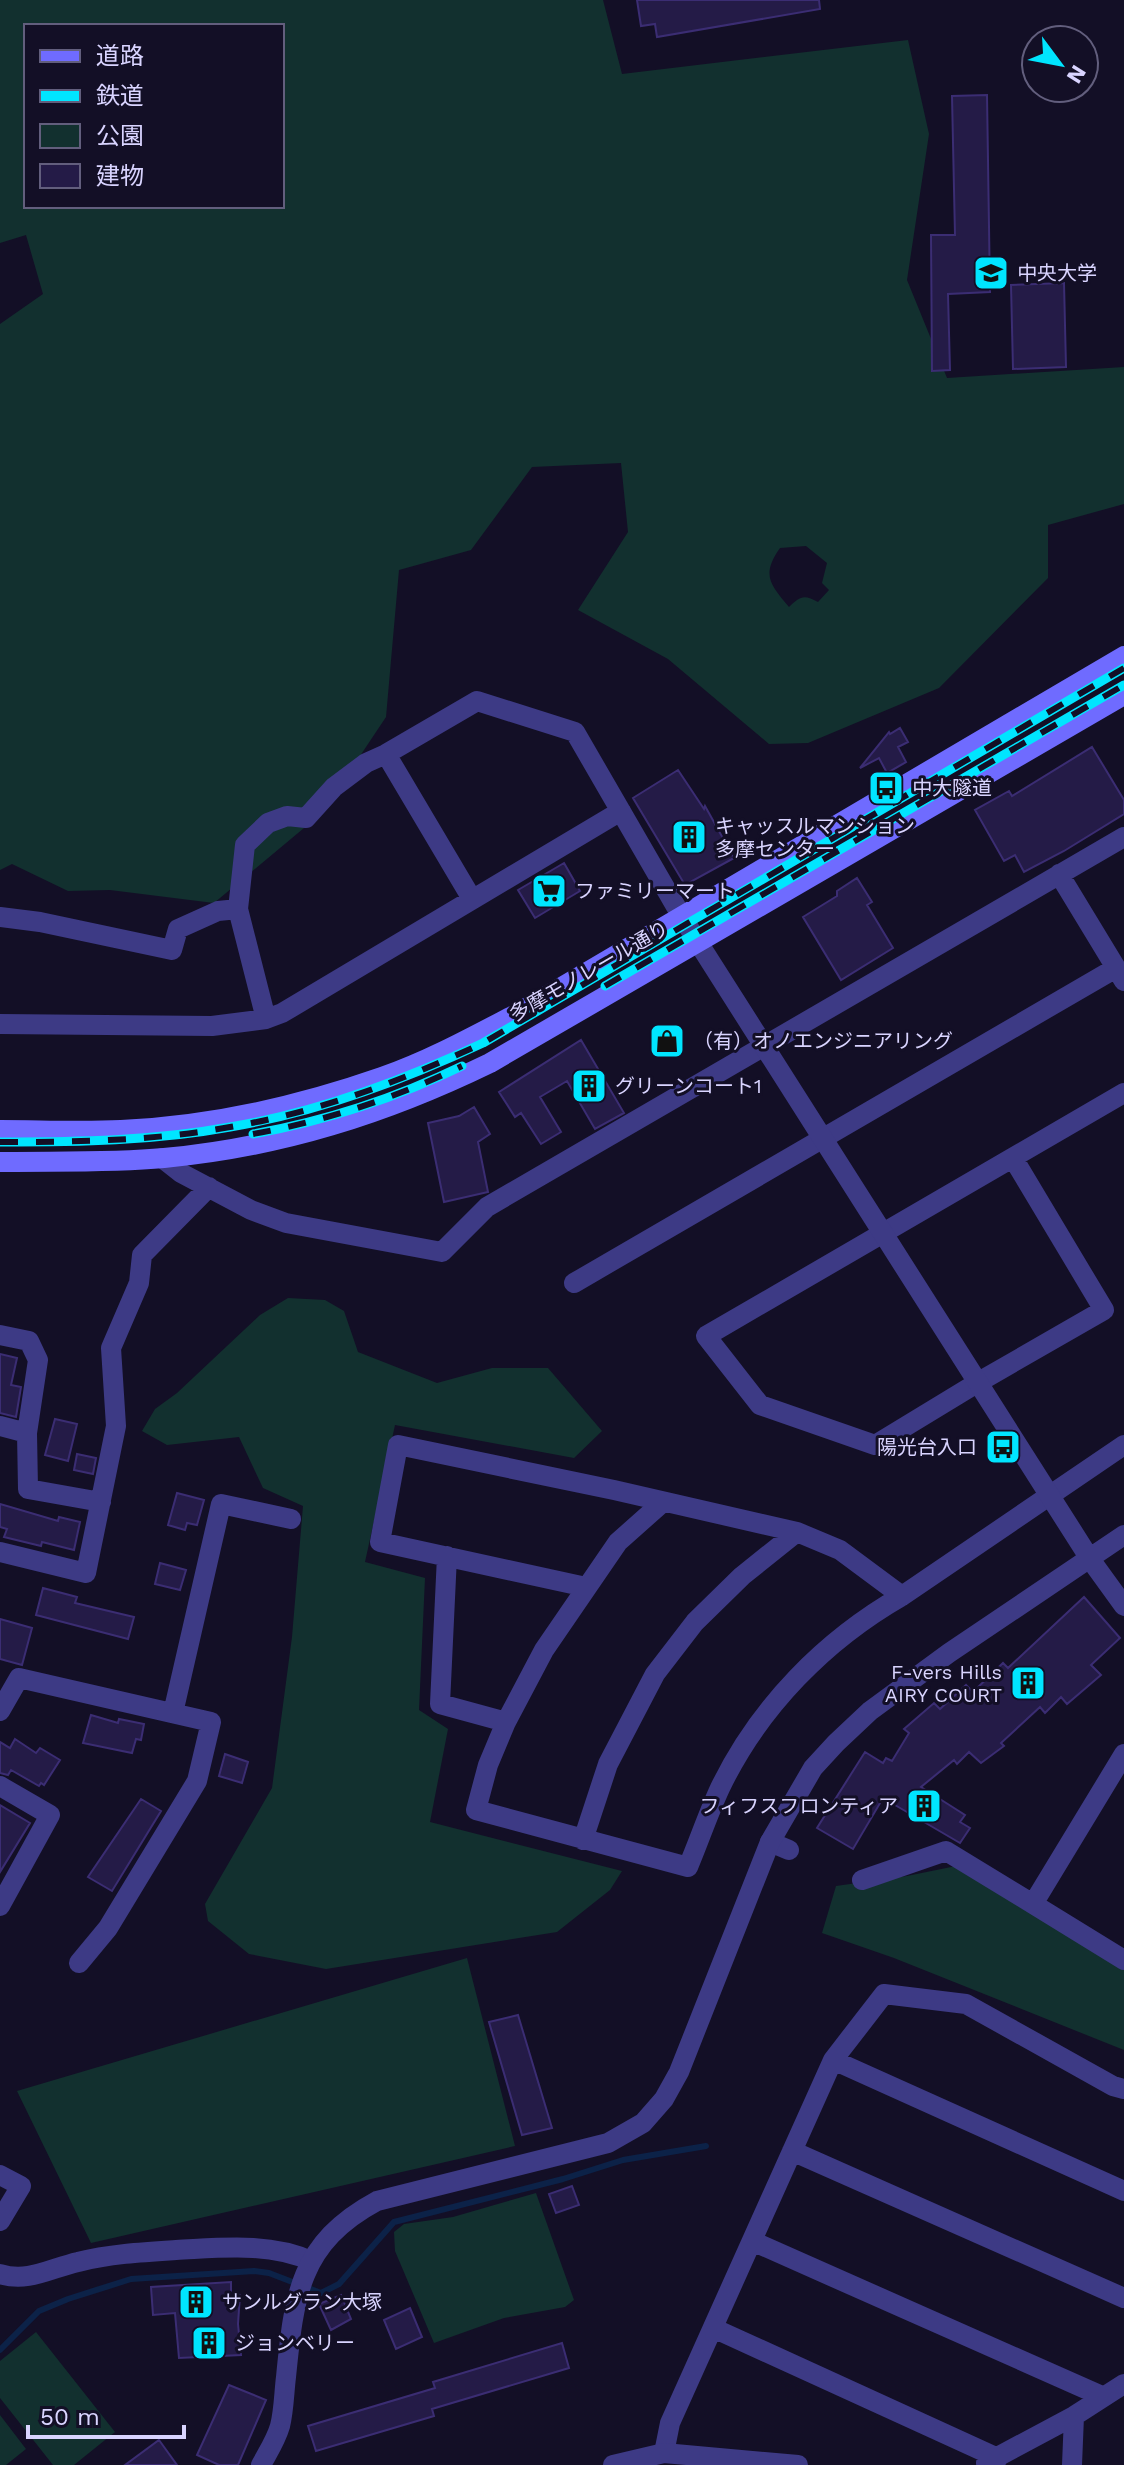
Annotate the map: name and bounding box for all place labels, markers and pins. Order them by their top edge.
school or university icon: 中央大学 [972,254,1010,292]
place label: 中央大学 [1017,261,1097,285]
bus stop icon: 中大隧道 [867,769,905,807]
place label: 中大隧道 [912,776,992,800]
place label: キャッスルマンション 多摩センター [715,814,915,861]
building icon: キャッスルマンション 多摩センター [670,818,708,856]
supermarket icon: ファミリーマート [530,872,568,910]
place label: ファミリーマート [575,879,735,903]
shop icon: （有）オノエンジニアリング [648,1022,686,1060]
place label: （有）オノエンジニアリング [693,1029,953,1053]
building icon: グリーンコート1 [570,1067,608,1105]
place label: グリーンコート1 [615,1074,762,1098]
bus stop icon: 陽光台入口 [984,1428,1022,1466]
place label: 陽光台入口 [877,1435,977,1459]
place label: F-vers Hills AIRY COURT [885,1660,1002,1707]
building icon: F-vers Hills AIRY COURT [1009,1664,1047,1702]
building icon: フィフスフロンティア [905,1787,943,1825]
place label: フィフスフロンティア [700,1794,898,1818]
building icon: サンルグラン大塚 [177,2283,215,2321]
place label: サンルグラン大塚 [222,2290,382,2314]
building icon: ジョンベリー [190,2324,228,2362]
place label: ジョンベリー [235,2331,355,2355]

